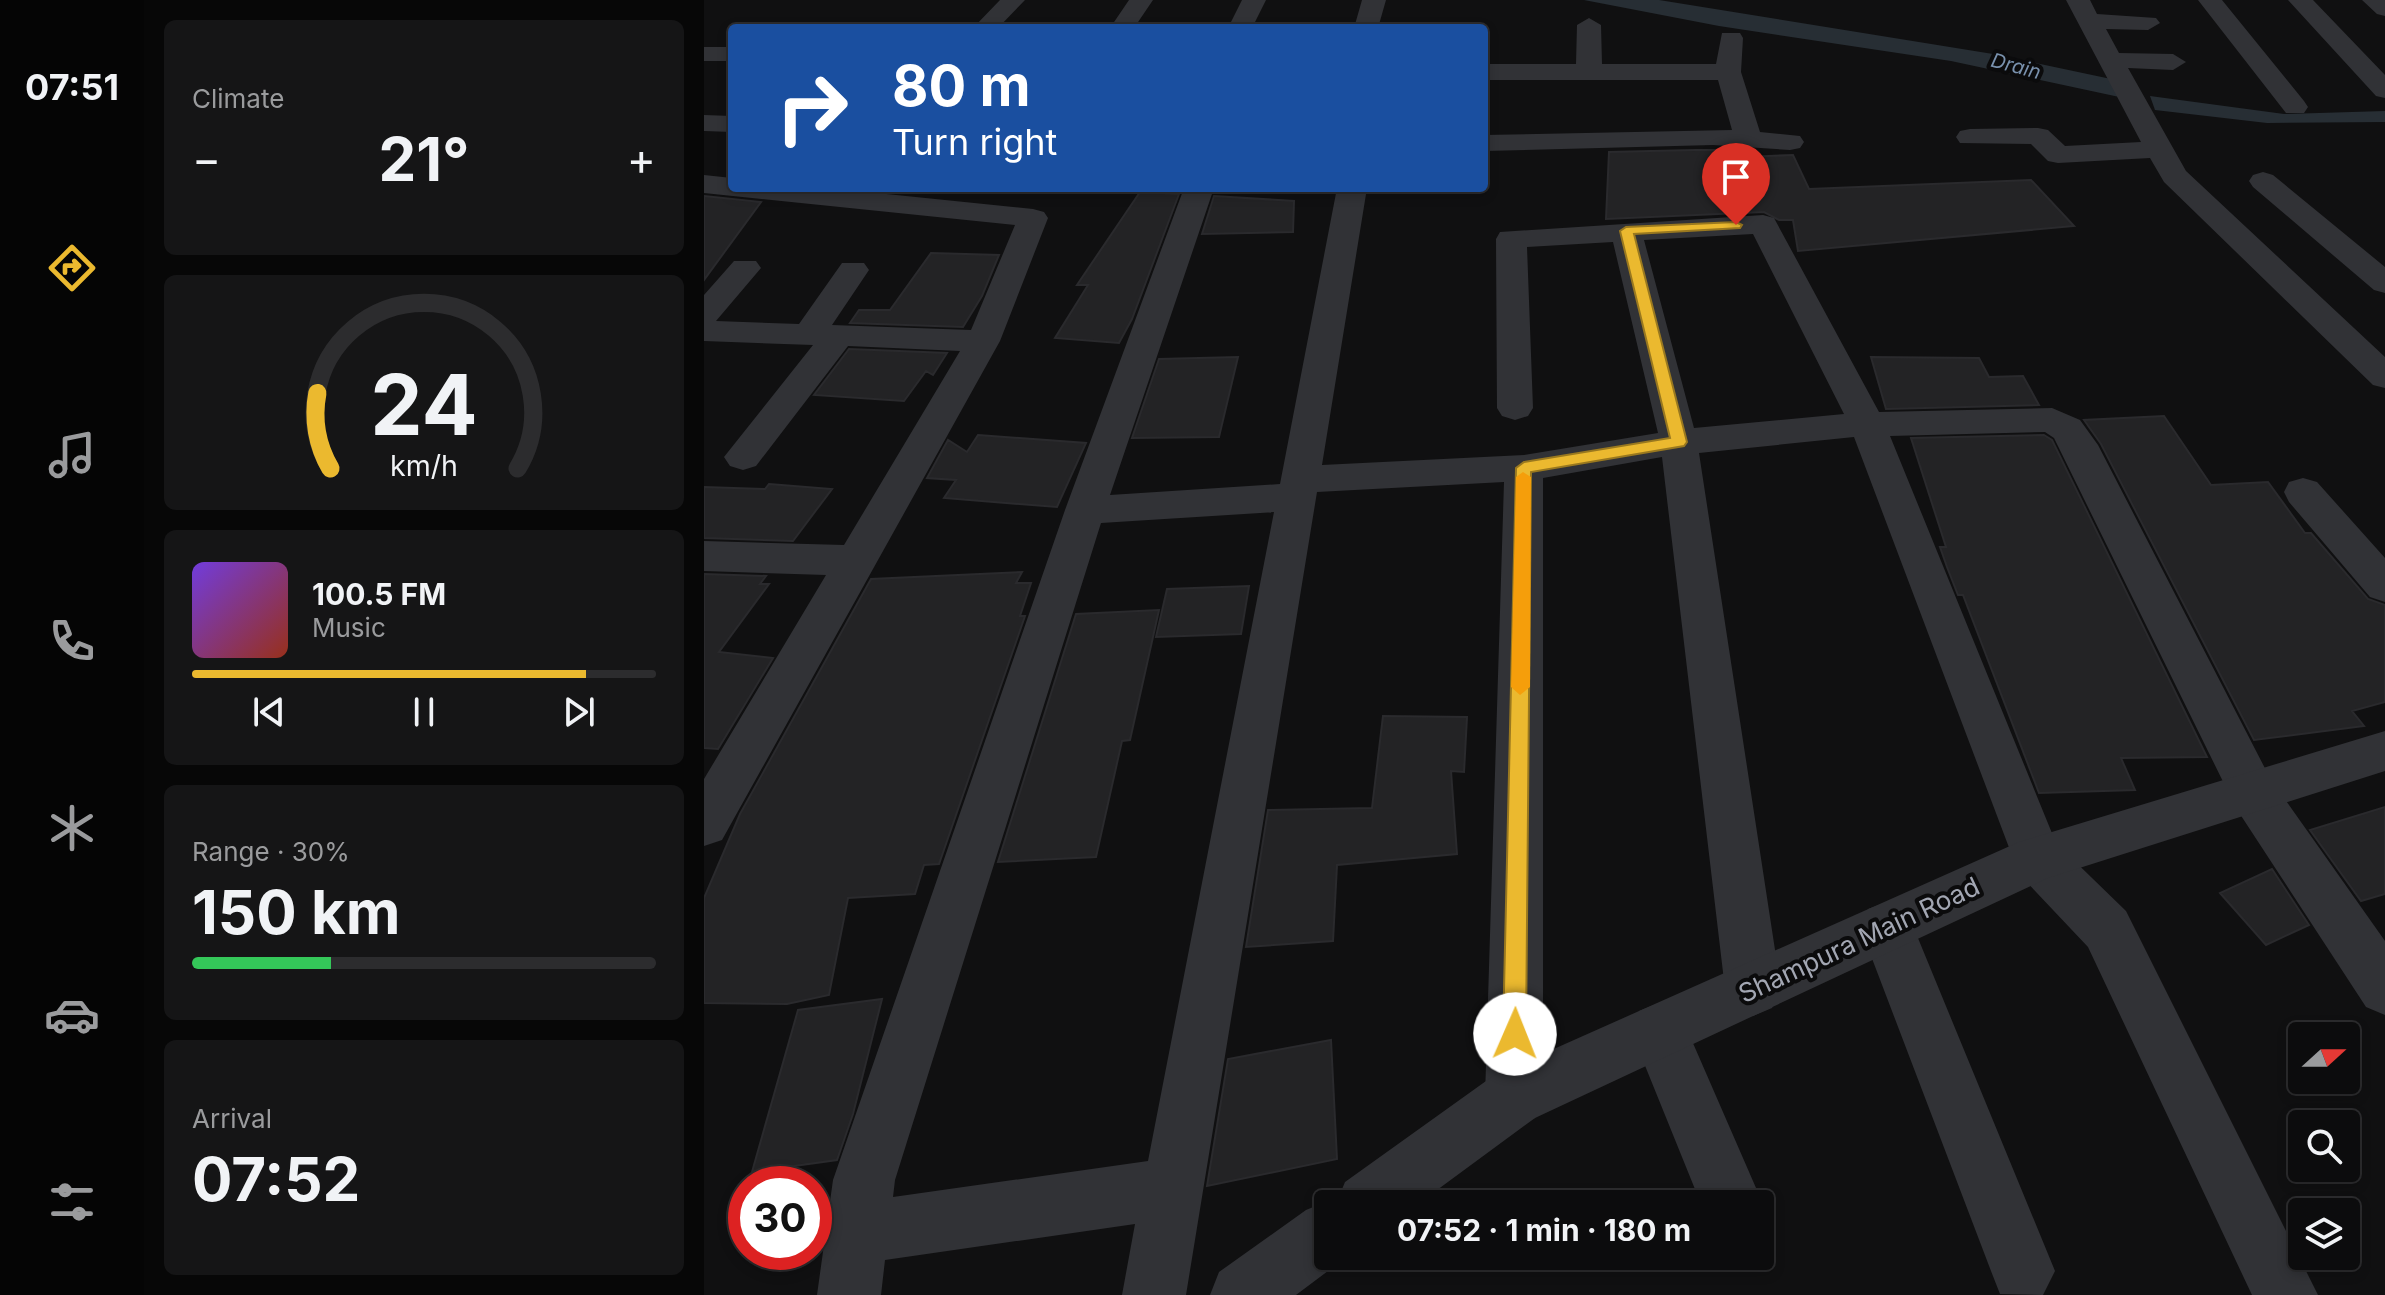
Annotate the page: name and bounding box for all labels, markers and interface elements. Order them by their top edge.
water label: Drain [1988,48,2044,84]
text: 80 m [892,52,1031,120]
icon: right [760,56,864,160]
text: 07:51 [25,65,119,109]
text: Climate [192,83,284,114]
text: Turn right [892,120,1057,164]
text: 21° [378,123,470,195]
text: − [192,132,221,186]
text: + [627,132,656,186]
pin [1702,143,1770,225]
icon: arrive [1714,155,1758,199]
icon: directions [44,240,100,296]
text: 24 [370,353,478,454]
icon: music [44,427,100,483]
text: km/h [390,448,458,483]
text: 100.5 FM [312,576,446,612]
text: Music [312,612,386,643]
icon: phone [44,613,100,669]
icon: previous [247,690,291,734]
icon: pause [402,690,446,734]
icon: next [557,690,601,734]
icon: climate [44,800,100,856]
text: Range · 30% [192,836,350,867]
street label: Shampura Main Road [1733,870,1984,1009]
text: 150 km [192,876,400,948]
icon: car [44,987,100,1043]
position arrow [1473,992,1557,1076]
north arrow [2288,1022,2360,1094]
map controls [2288,1022,2360,1270]
text: Arrival [192,1103,272,1134]
button: search [2288,1110,2360,1182]
text: 07:52 [192,1143,360,1215]
speed limit sign: 30 [728,1166,832,1270]
icon: filters [44,1174,100,1230]
button: layers [2288,1198,2360,1270]
text: 07:52 · 1 min · 180 m [1397,1212,1691,1248]

